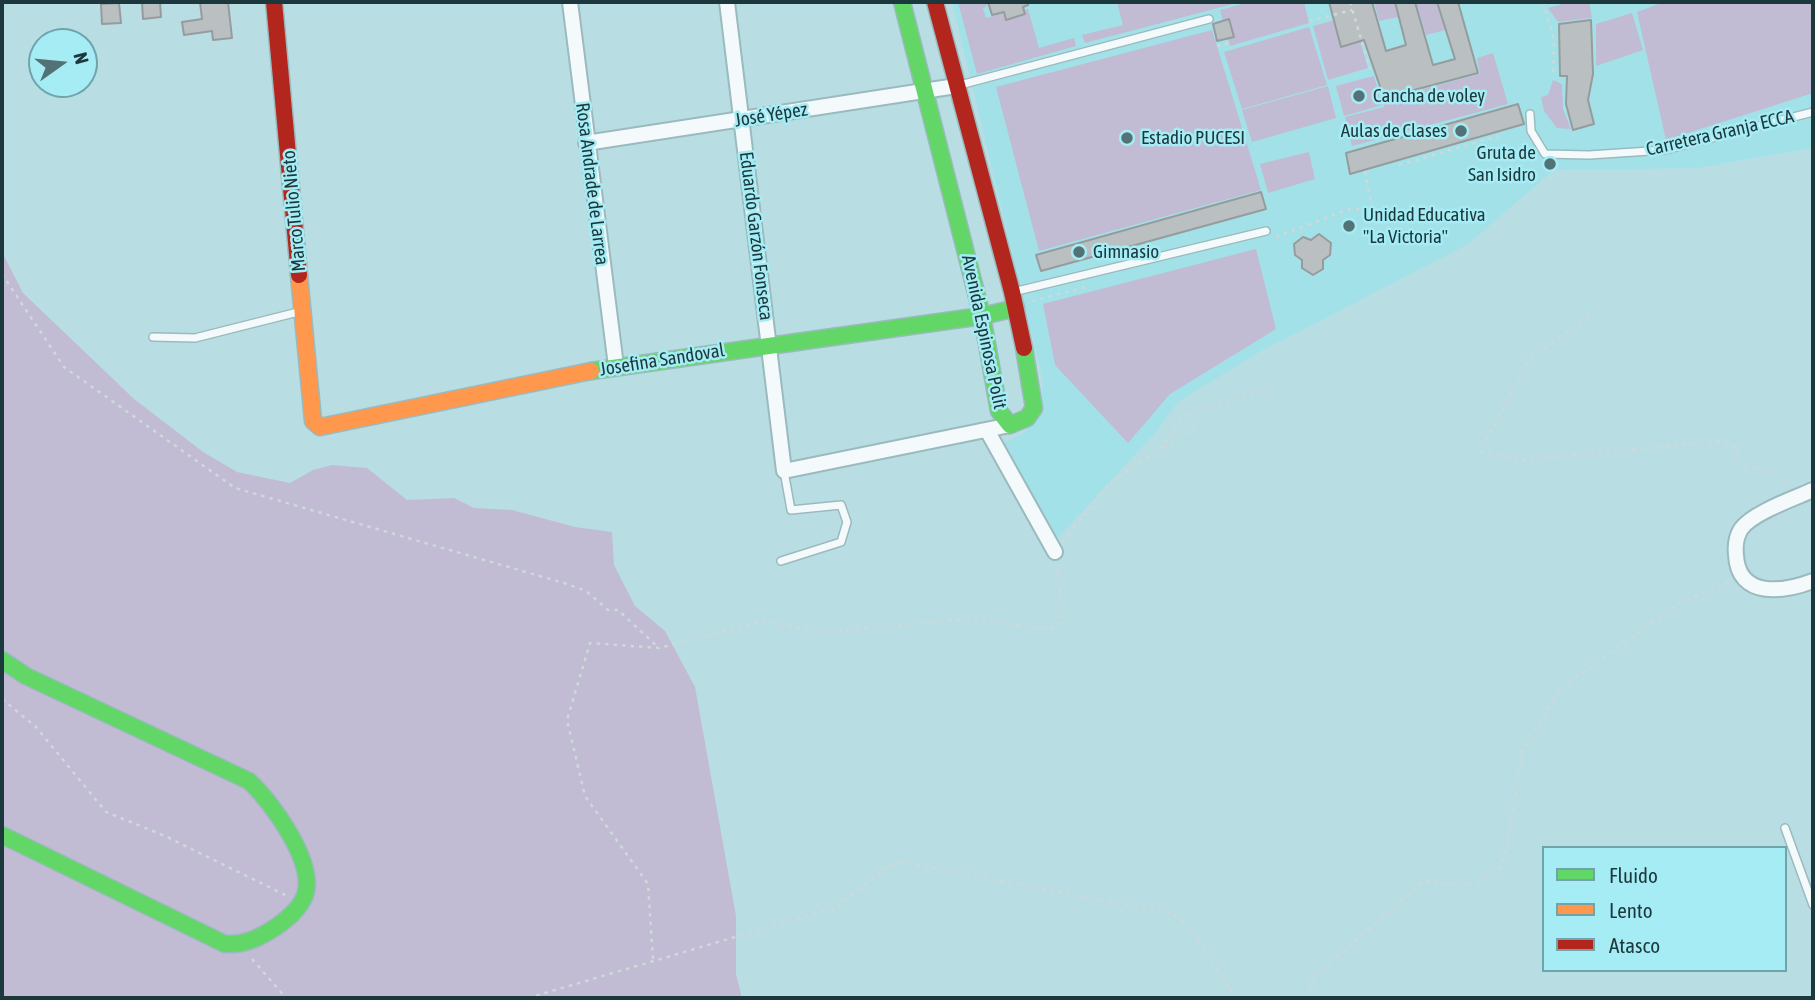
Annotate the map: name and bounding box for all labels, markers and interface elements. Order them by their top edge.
north arrow [28,28,98,98]
text: N [69,50,93,66]
place label: Cancha de voley [1373,85,1485,107]
marker: Cancha de voley [1351,88,1367,104]
street label: José Yépez [733,98,809,132]
street label: Rosa Andrade de Larrea [571,101,613,267]
street label: Carretera Granja ECCA [1644,105,1796,161]
place label: Aulas de Clases [1341,120,1447,142]
marker: Aulas de Clases [1453,123,1469,139]
place label: Estadio PUCESI [1141,127,1245,149]
marker: Estadio PUCESI [1119,130,1135,146]
place label: Gruta de San Isidro [1468,142,1536,186]
street label: Marco Tulio Nieto [277,149,311,273]
street label: Eduardo Garzón Fonseca [734,150,778,322]
marker: Gruta de San Isidro [1542,156,1558,172]
place label: Unidad Educativa "La Victoria" [1363,204,1486,248]
marker: Unidad Educativa "La Victoria" [1341,218,1357,234]
place label: Gimnasio [1093,241,1159,263]
marker: Gimnasio [1071,244,1087,260]
street label: Avenida Espinosa Polit [957,253,1011,411]
street label: Josefina Sandoval [598,339,726,381]
legend [1542,846,1787,972]
text: Fluido [1609,863,1658,887]
text: Lento [1609,898,1653,922]
text: Atasco [1609,933,1660,957]

